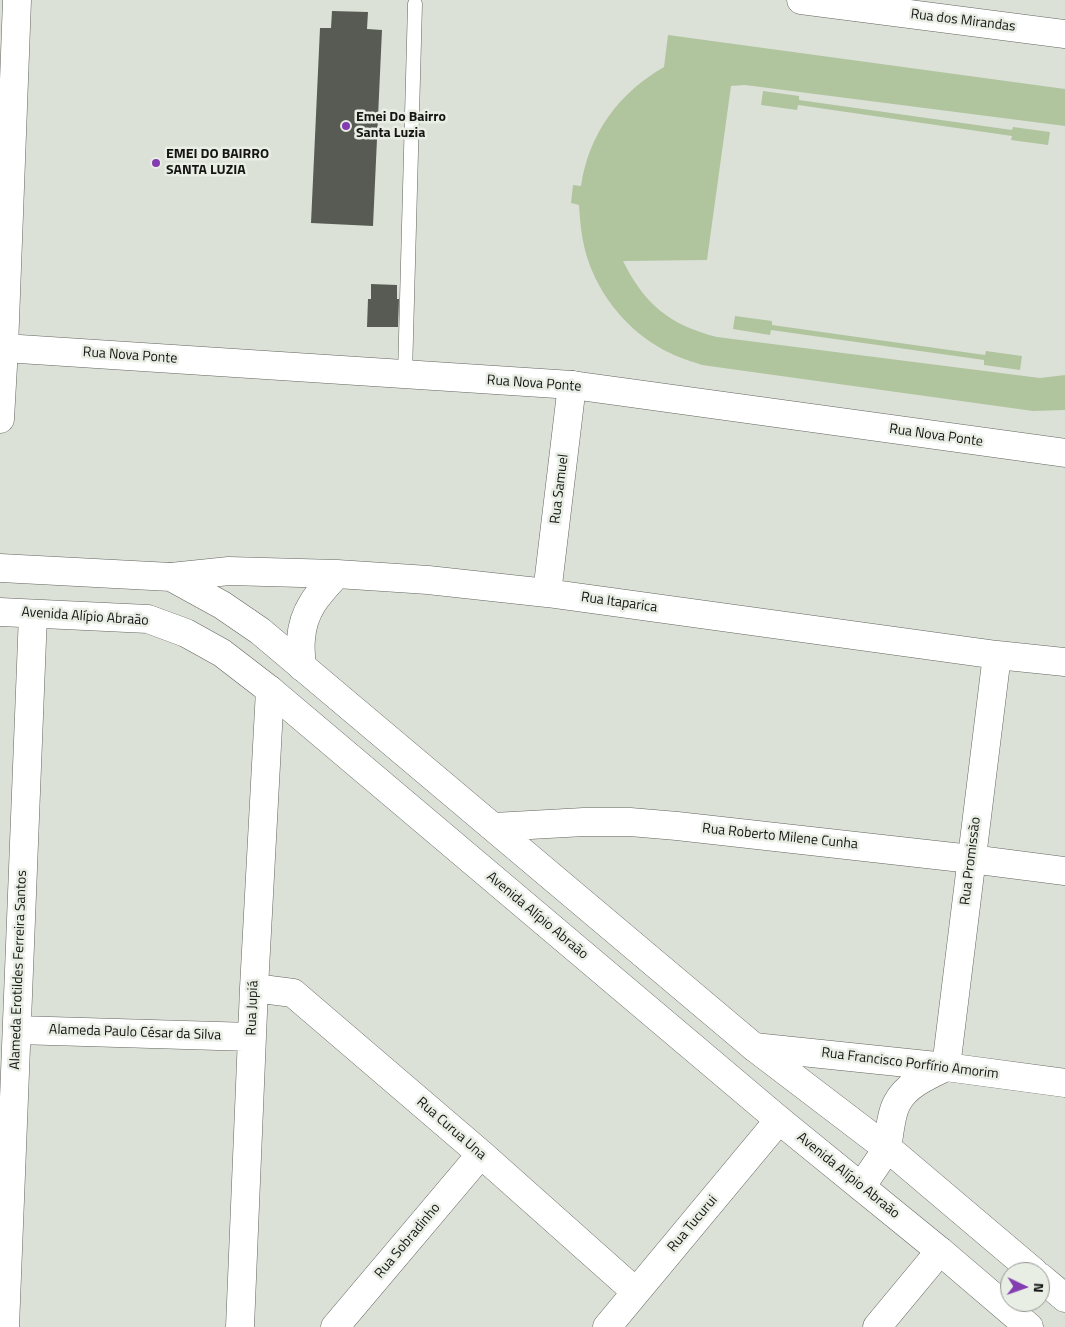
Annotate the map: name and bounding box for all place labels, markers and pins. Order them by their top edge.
place label: Emei Do Bairro Santa Luzia [356,110,446,142]
marker: Emei Do Bairro Santa Luzia [340,120,352,132]
place label: EMEI DO BAIRRO SANTA LUZIA [166,147,269,180]
marker: EMEI DO BAIRRO SANTA LUZIA [150,157,162,169]

